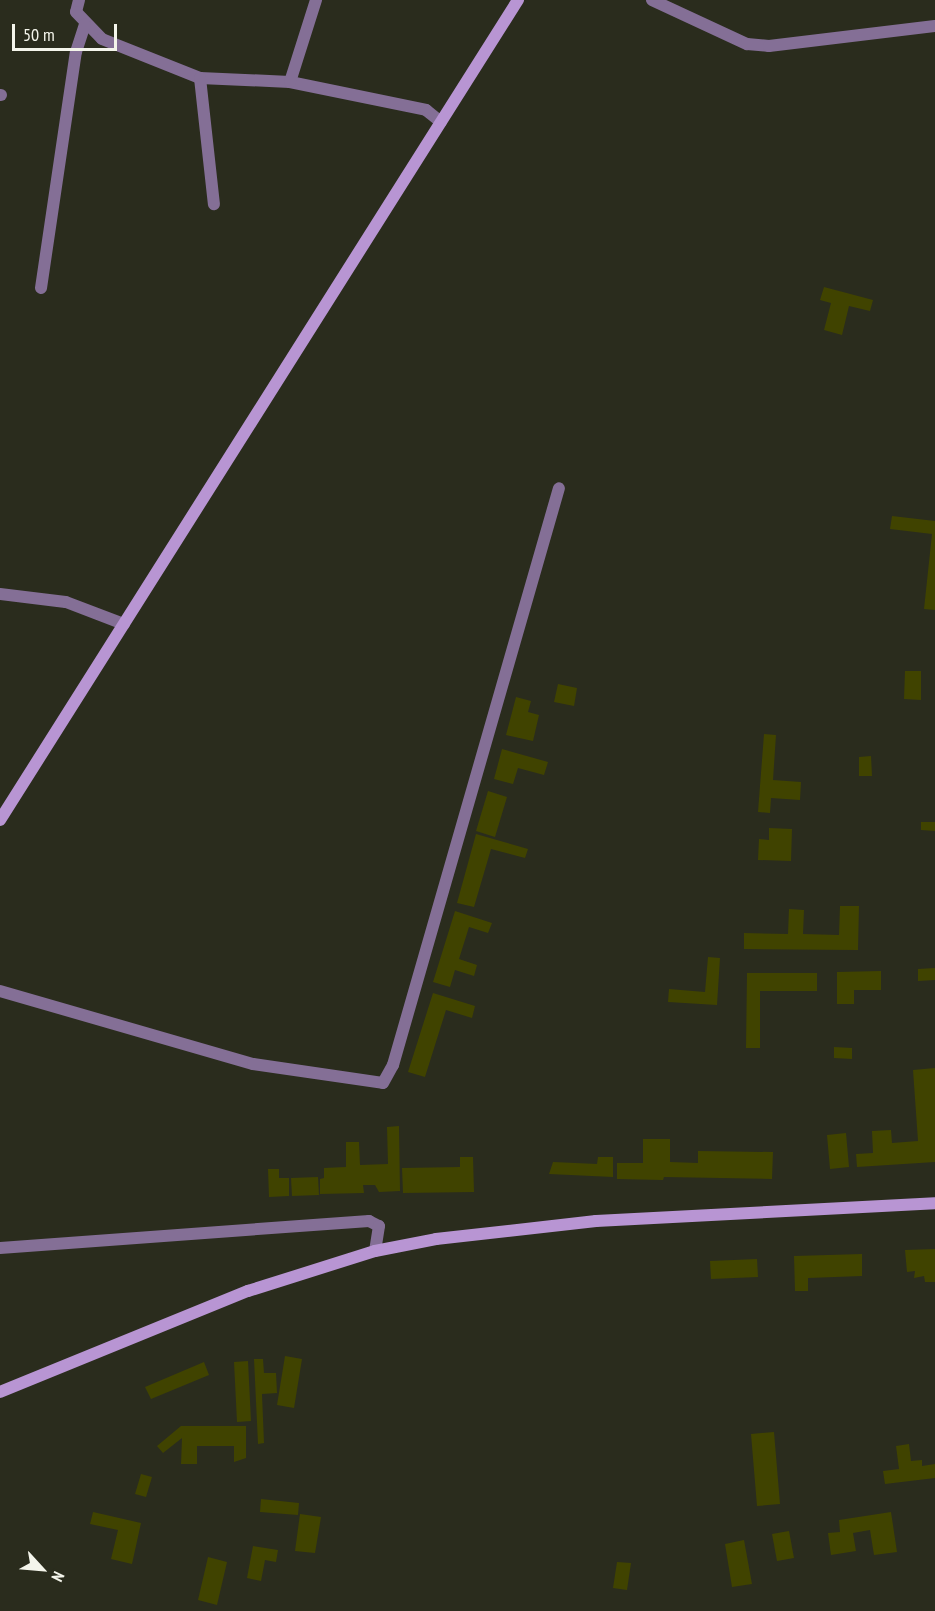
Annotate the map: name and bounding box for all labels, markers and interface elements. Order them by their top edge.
scale bar [15,12,120,50]
text: 50 m [23,23,55,46]
north arrow [12,1539,72,1599]
text: N [47,1569,69,1585]

